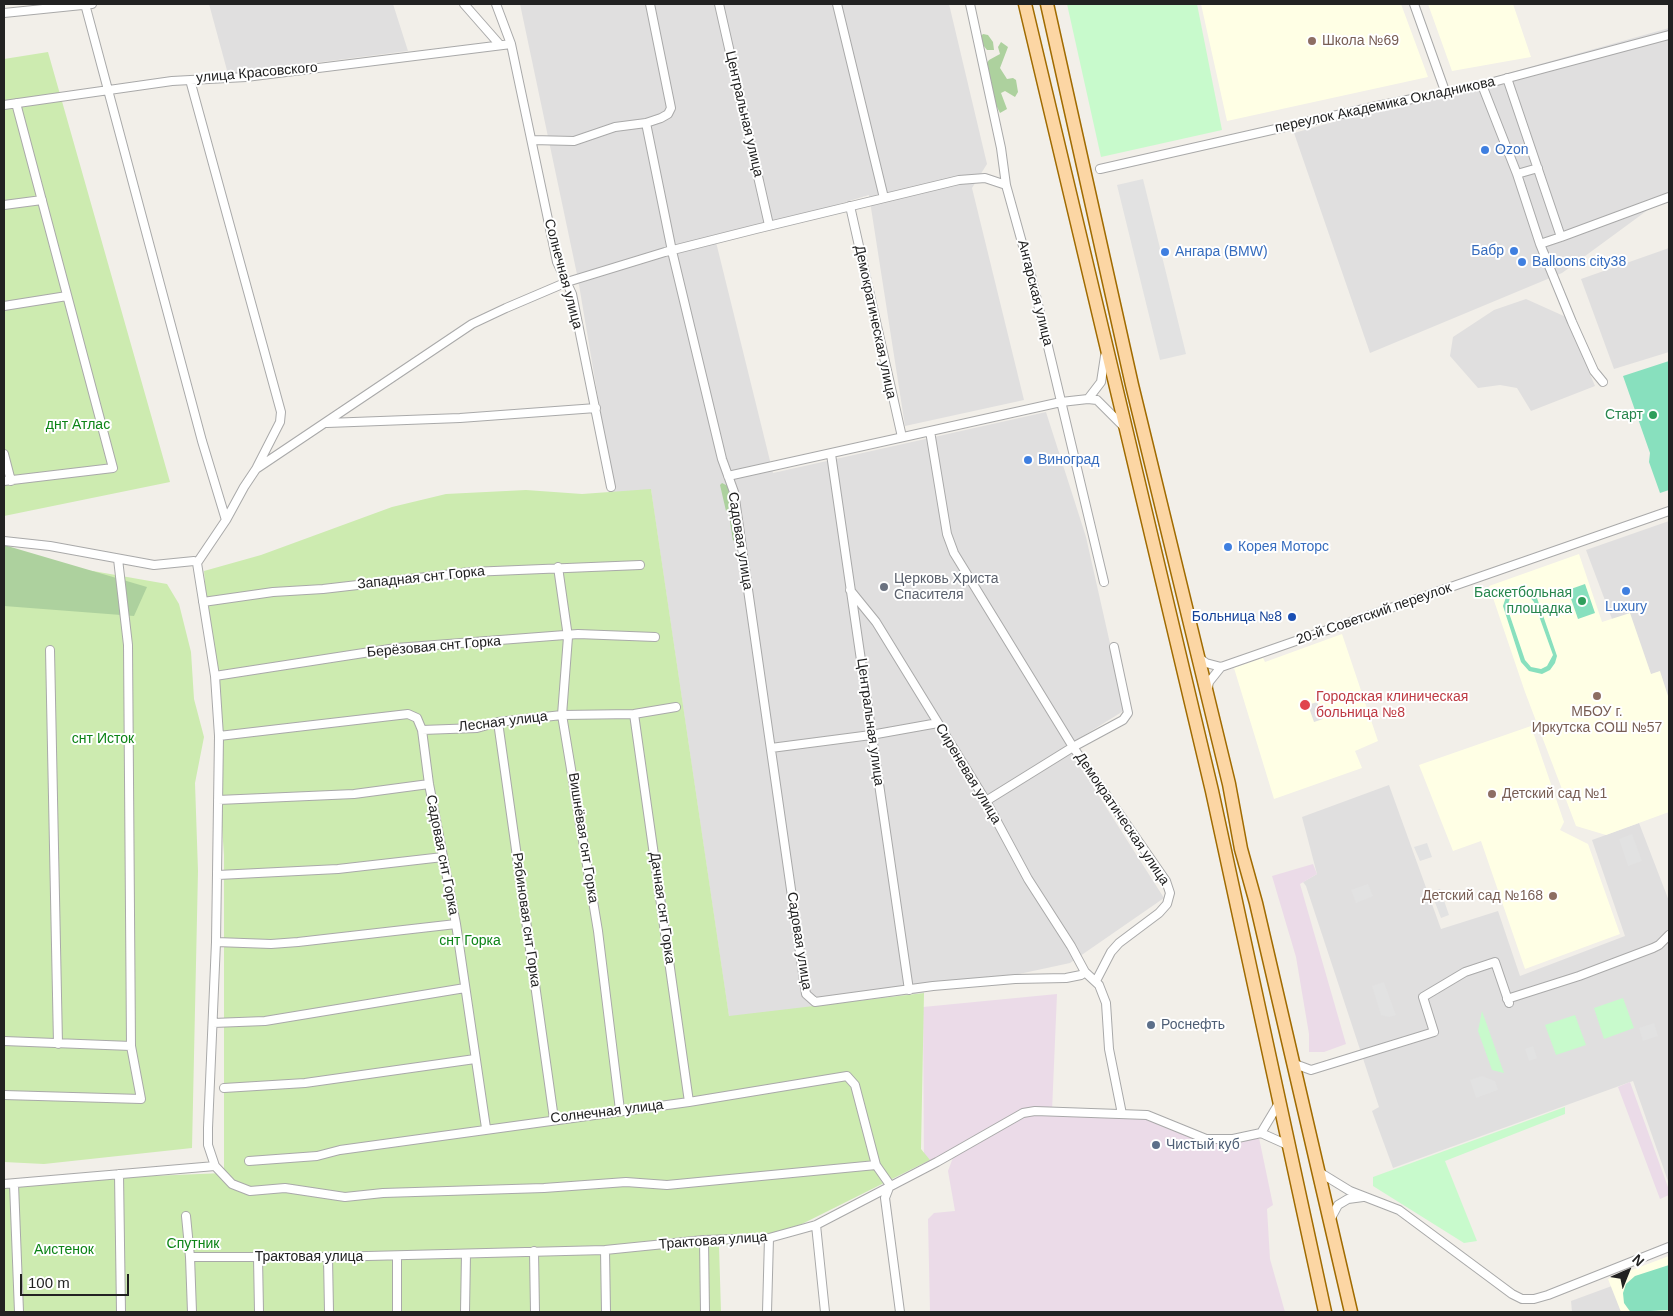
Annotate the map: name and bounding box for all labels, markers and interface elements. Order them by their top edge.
place label: Школа №69 [1322,33,1399,49]
marker: Школа №69 [1306,35,1318,47]
street label: Центральная улица [721,49,767,179]
street label: улица Красовского [196,59,318,87]
street label: переулок Академика Окладникова [1273,73,1497,137]
place label: Ozon [1495,142,1528,158]
marker: Ozon [1479,144,1491,156]
street label: Солнечная улица [540,217,586,331]
street label: Ангарская улица [1014,238,1056,348]
place label: Бабр [1471,243,1504,259]
street label: Демократическая улица [851,244,899,400]
place label: Ангара (BMW) [1175,244,1268,260]
marker: Бабр [1508,245,1520,257]
marker: Ангара (BMW) [1159,246,1171,258]
place label: Balloons city38 [1532,254,1626,270]
marker: Balloons city38 [1516,256,1528,268]
place label: Старт [1605,407,1643,423]
marker: Старт [1647,409,1659,421]
park label: днт Атлас [46,417,110,433]
place label: Виноград [1038,452,1100,468]
marker: Виноград [1022,454,1034,466]
street label: Садовая улица [724,491,756,591]
place label: Корея Моторс [1238,539,1329,555]
marker: Корея Моторс [1222,541,1234,553]
street label: Западная снт Горка [356,563,486,593]
place label: Церковь Христа Спасителя [894,571,999,604]
street label: 20-й Советский переулок [1294,580,1454,648]
marker: Церковь Христа Спасителя [878,581,890,593]
place label: Баскетбольная площадка [1474,585,1572,618]
marker: Luxury [1620,585,1632,597]
marker: Баскетбольная площадка [1576,595,1588,607]
place label: Luxury [1605,599,1647,615]
place label: Больница №8 [1192,609,1282,625]
marker: Больница №8 [1286,611,1298,623]
street label: Берёзовая снт Горка [366,633,502,661]
street label: Центральная улица [853,657,887,787]
place label: Городская клиническая больница №8 [1316,689,1468,722]
marker: МБОУ г. Иркутска СОШ №57 [1591,690,1603,702]
marker: Городская клиническая больница №8 [1298,698,1312,712]
place label: МБОУ г. Иркутска СОШ №57 [1532,704,1662,736]
street label: Лесная улица [458,708,548,736]
street label: Сиреневая улица [931,721,1005,827]
park label: снт Исток [72,731,134,747]
street label: Демократическая улица [1071,749,1173,889]
street label: Вишнёвая снт Горка [564,772,602,904]
place label: Детский сад №1 [1502,786,1607,802]
marker: Детский сад №1 [1486,788,1498,800]
street label: Садовая снт Горка [422,794,462,916]
street label: Дачная снт Горка [646,851,678,965]
street label: Рябиновая снт Горка [508,852,544,988]
place label: Детский сад №168 [1422,888,1543,904]
marker: Детский сад №168 [1547,890,1559,902]
street label: Садовая улица [783,891,815,991]
park label: снт Горка [439,933,501,949]
place label: Роснефть [1161,1017,1225,1033]
marker: Роснефть [1145,1019,1157,1031]
street label: Солнечная улица [550,1097,664,1127]
place label: Чистый куб [1166,1137,1240,1153]
marker: Чистый куб [1150,1139,1162,1151]
street label: Трактовая улица [658,1229,768,1253]
park label: Спутник [167,1236,219,1252]
park label: Аистенок [34,1242,94,1258]
north arrow [1603,1246,1653,1296]
street label: Трактовая улица [255,1249,363,1265]
text: N [1629,1251,1648,1269]
scale bar [22,1264,131,1296]
text: 100 m [28,1274,70,1291]

